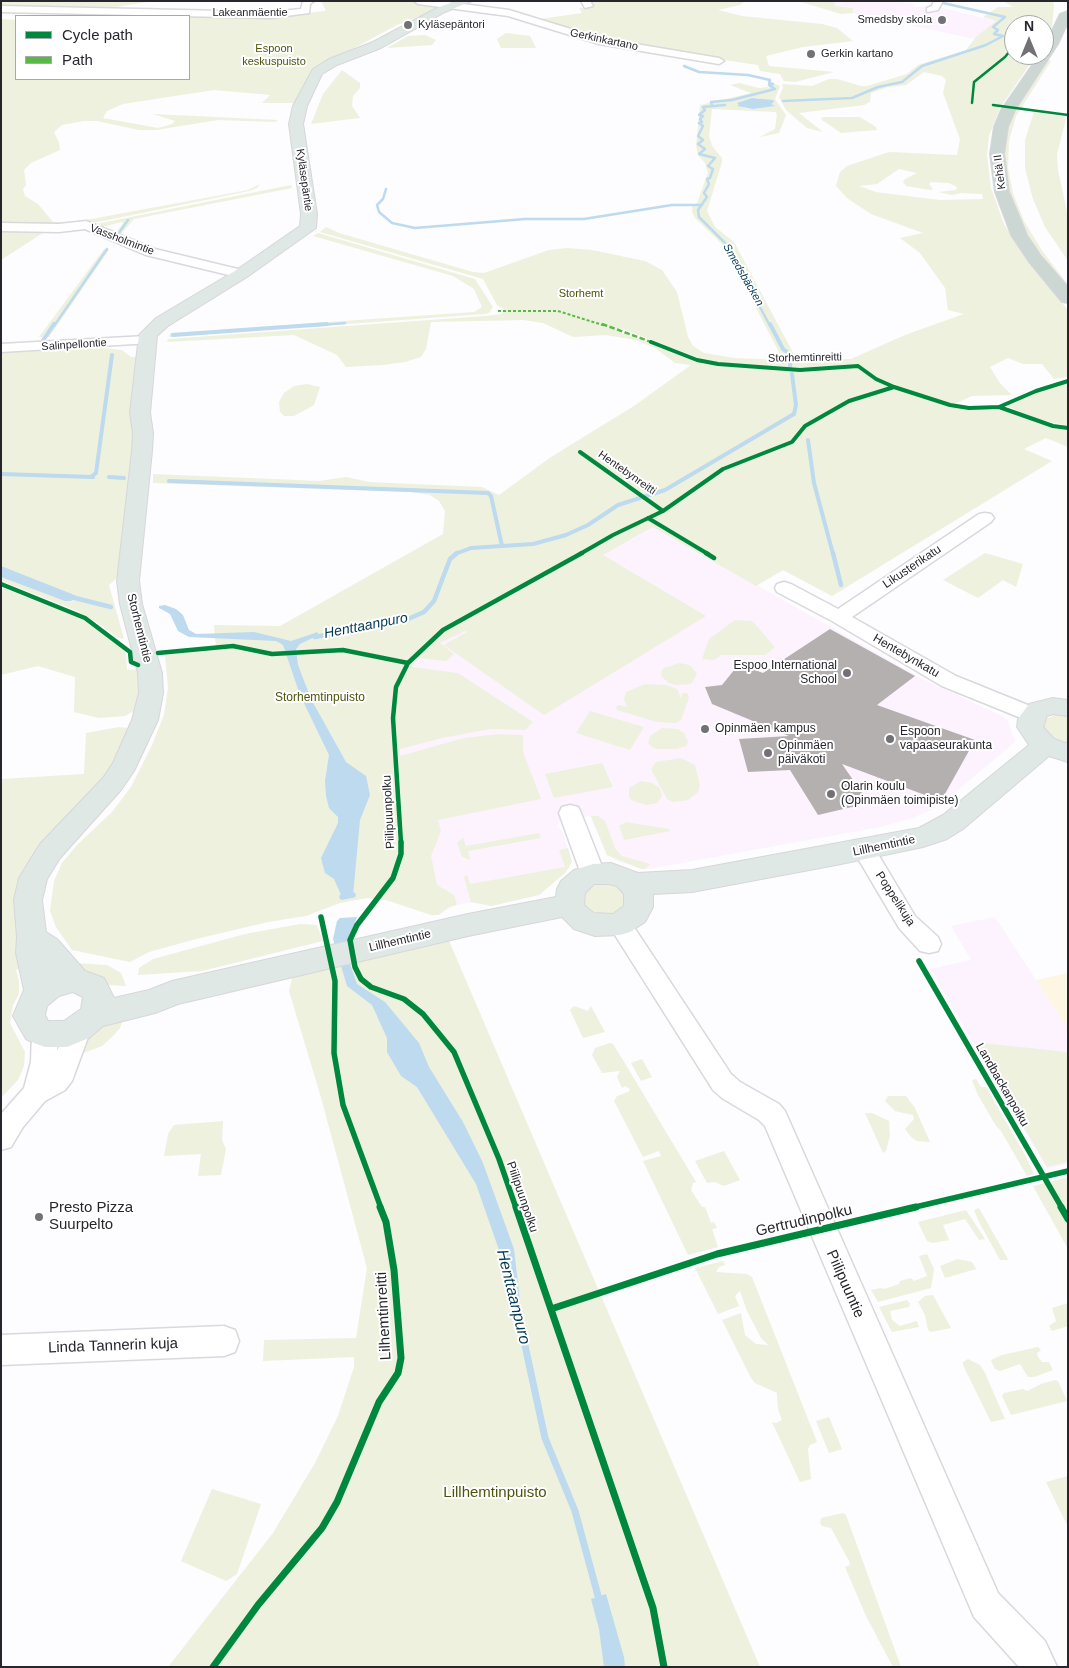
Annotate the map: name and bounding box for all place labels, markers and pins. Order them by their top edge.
place label: Smedsby skola [857,13,932,27]
marker: Smedsby skola [936,14,948,26]
place label: Kyläsepäntori [418,18,485,32]
marker: Kyläsepäntori [402,19,414,31]
place label: Gerkin kartano [821,47,893,61]
marker: Gerkin kartano [805,48,817,60]
place label: Espoo International School [734,659,837,687]
marker: Espoo International School [841,667,853,679]
place label: Opinmäen kampus [715,722,816,736]
marker: Opinmäen kampus [699,723,711,735]
place label: Espoon vapaaseurakunta [900,725,992,753]
marker: Espoon vapaaseurakunta [884,733,896,745]
place label: Opinmäen päiväkoti [778,739,833,767]
marker: Opinmäen päiväkoti [762,747,774,759]
place label: Olarin koulu (Opinmäen toimipiste) [841,780,958,808]
marker: Olarin koulu (Opinmäen toimipiste) [825,788,837,800]
place label: Presto Pizza Suurpelto [49,1199,133,1234]
marker: Presto Pizza Suurpelto [33,1211,45,1223]

